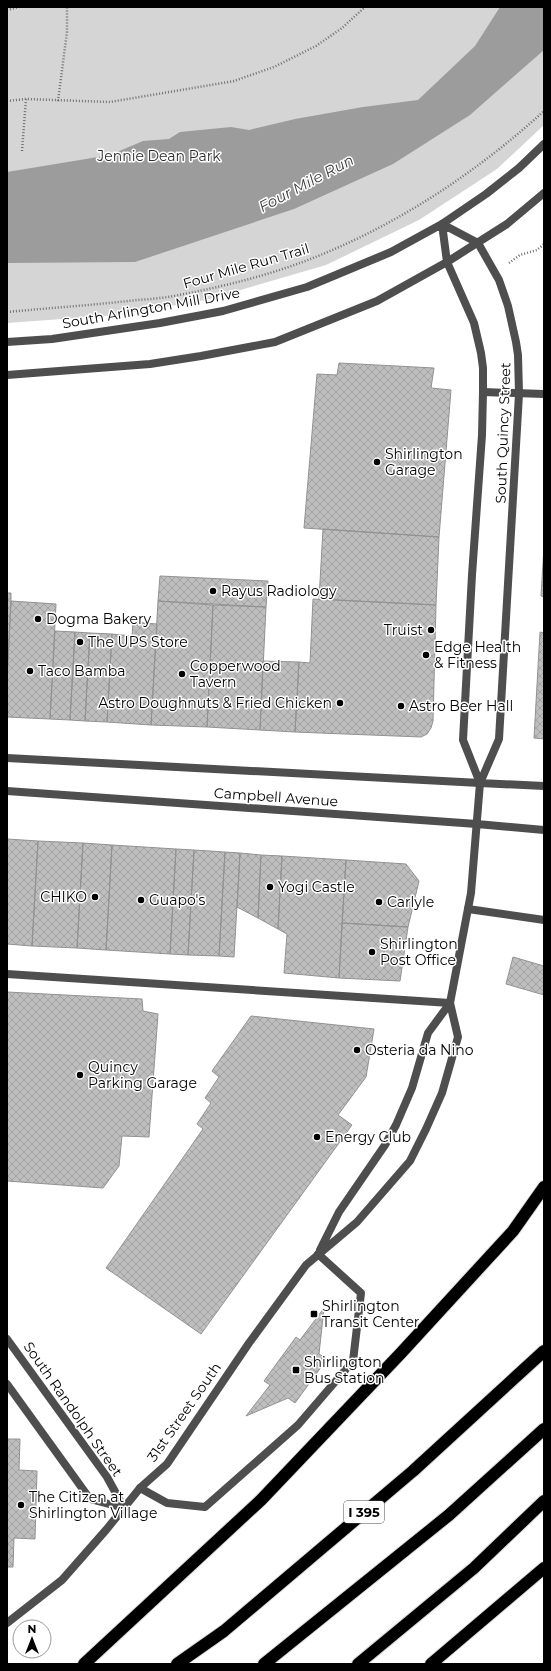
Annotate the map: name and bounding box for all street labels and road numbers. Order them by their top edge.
street label: Four Mile Run Trail [181,239,311,293]
street label: South Arlington Mill Drive [61,284,241,332]
street label: South Quincy Street [492,362,514,504]
street label: Campbell Avenue [213,784,339,810]
street label: South Randolph Street [20,1338,127,1480]
street label: 31st Street South [143,1359,225,1465]
road number: I 395 [344,1501,384,1523]

